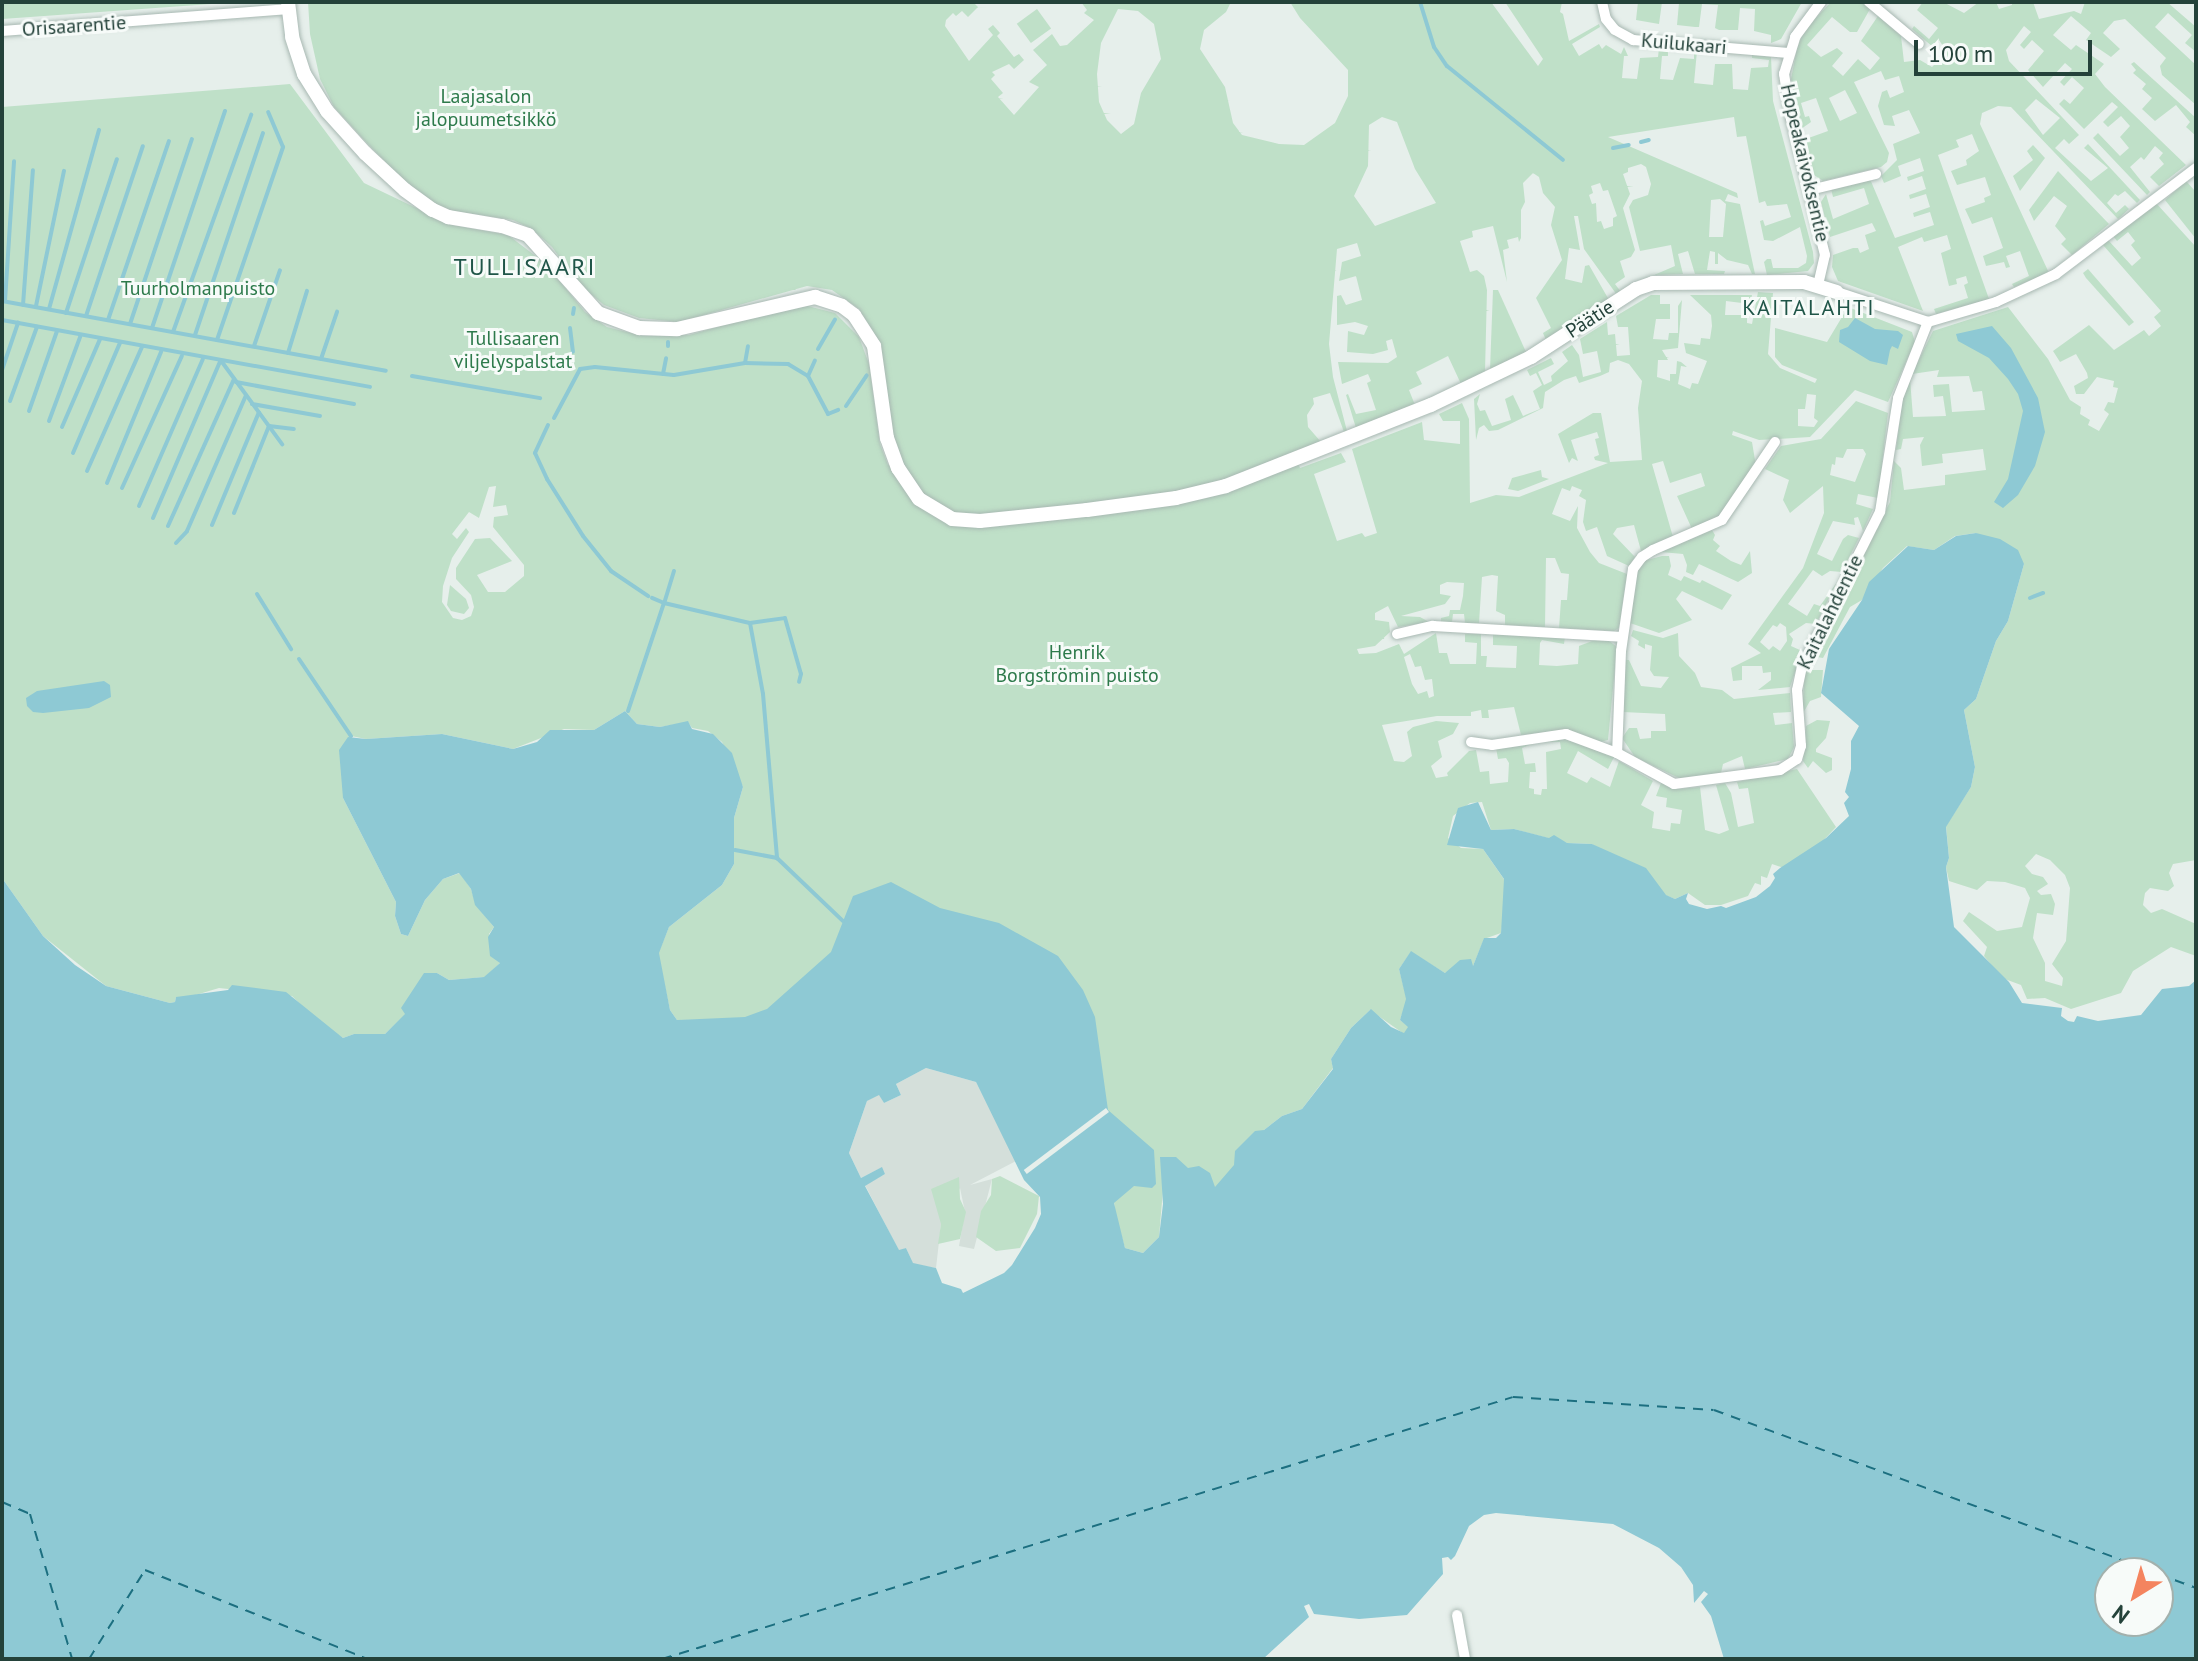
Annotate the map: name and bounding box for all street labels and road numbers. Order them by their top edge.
street label: Orisaarentie [21,10,127,42]
street label: Kuilukaari [1640,28,1728,60]
street label: Hopeakaivoksentie [1775,82,1835,244]
street label: Päätie [1561,295,1619,343]
street label: Kaitalahdentie [1792,551,1868,673]

